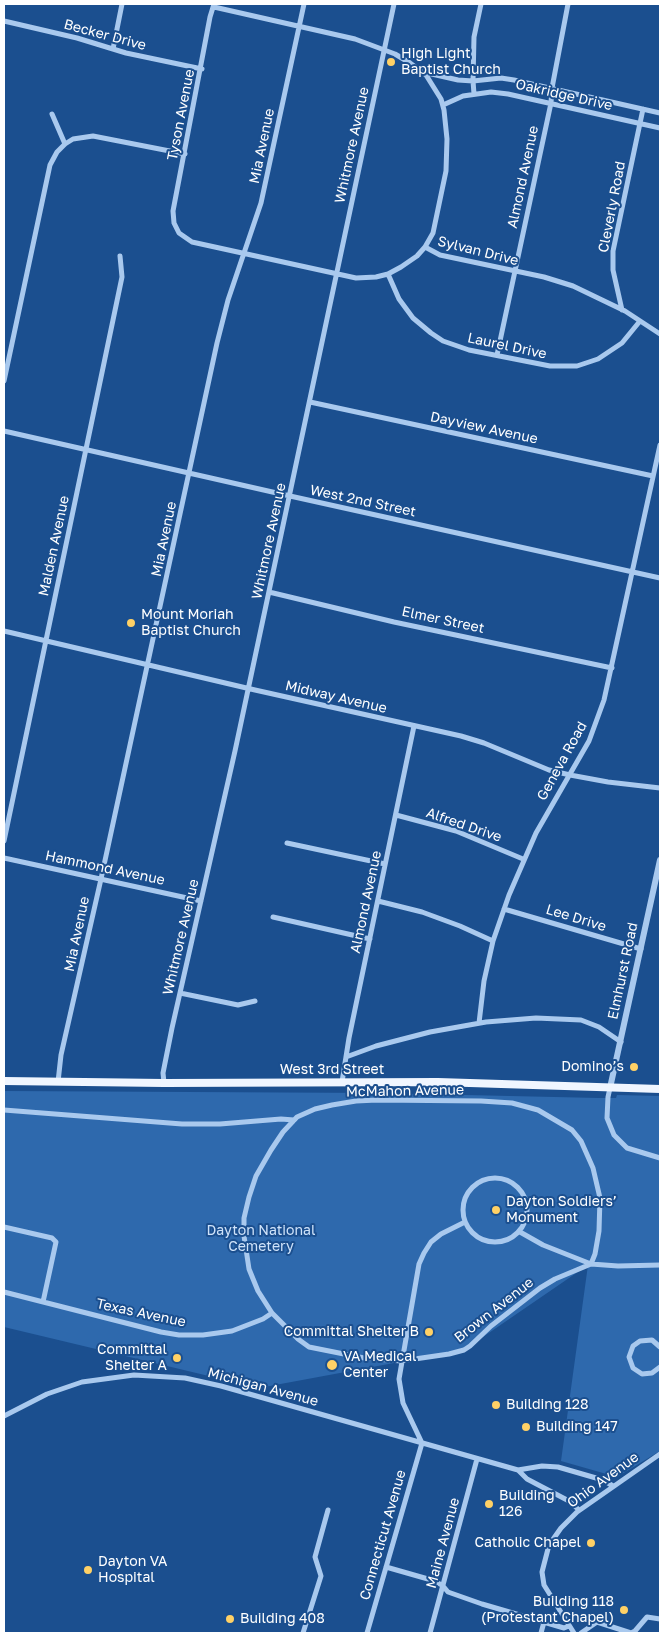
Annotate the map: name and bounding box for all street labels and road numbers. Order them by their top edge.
street label: Becker Drive [62,16,148,54]
street label: Tyson Avenue [164,68,198,162]
street label: Oakridge Drive [514,76,614,114]
street label: Whitmore Avenue [331,85,373,205]
street label: Mia Avenue [246,107,278,185]
street label: Almond Avenue [504,124,542,230]
street label: Cleverly Road [595,160,629,254]
street label: Sylvan Drive [436,233,520,269]
street label: Laurel Drive [466,329,548,363]
street label: Dayview Avenue [429,408,539,448]
street label: Whitmore Avenue [248,481,290,601]
street label: West 2nd Street [309,482,417,520]
street label: Malden Avenue [35,494,73,598]
street label: Mia Avenue [148,500,180,578]
street label: Elmer Street [400,603,486,637]
street label: Midway Avenue [284,677,388,717]
street label: Geneva Road [533,719,591,803]
street label: Alfred Drive [424,804,504,846]
street label: Hammond Avenue [44,847,166,889]
street label: Almond Avenue [347,849,385,955]
street label: Whitmore Avenue [159,877,203,997]
street label: Mia Avenue [61,895,93,973]
street label: Lee Drive [544,901,608,935]
street label: Elmhurst Road [605,921,641,1021]
street label: West 3rd Street [280,1062,384,1078]
street label: McMahon Avenue [346,1082,464,1100]
street label: Brown Avenue [451,1274,537,1346]
street label: Texas Avenue [95,1295,187,1331]
street label: Michigan Avenue [206,1364,320,1410]
street label: Ohio Avenue [564,1449,642,1511]
street label: Connecticut Avenue [356,1468,410,1602]
street label: Maine Avenue [423,1496,463,1590]

